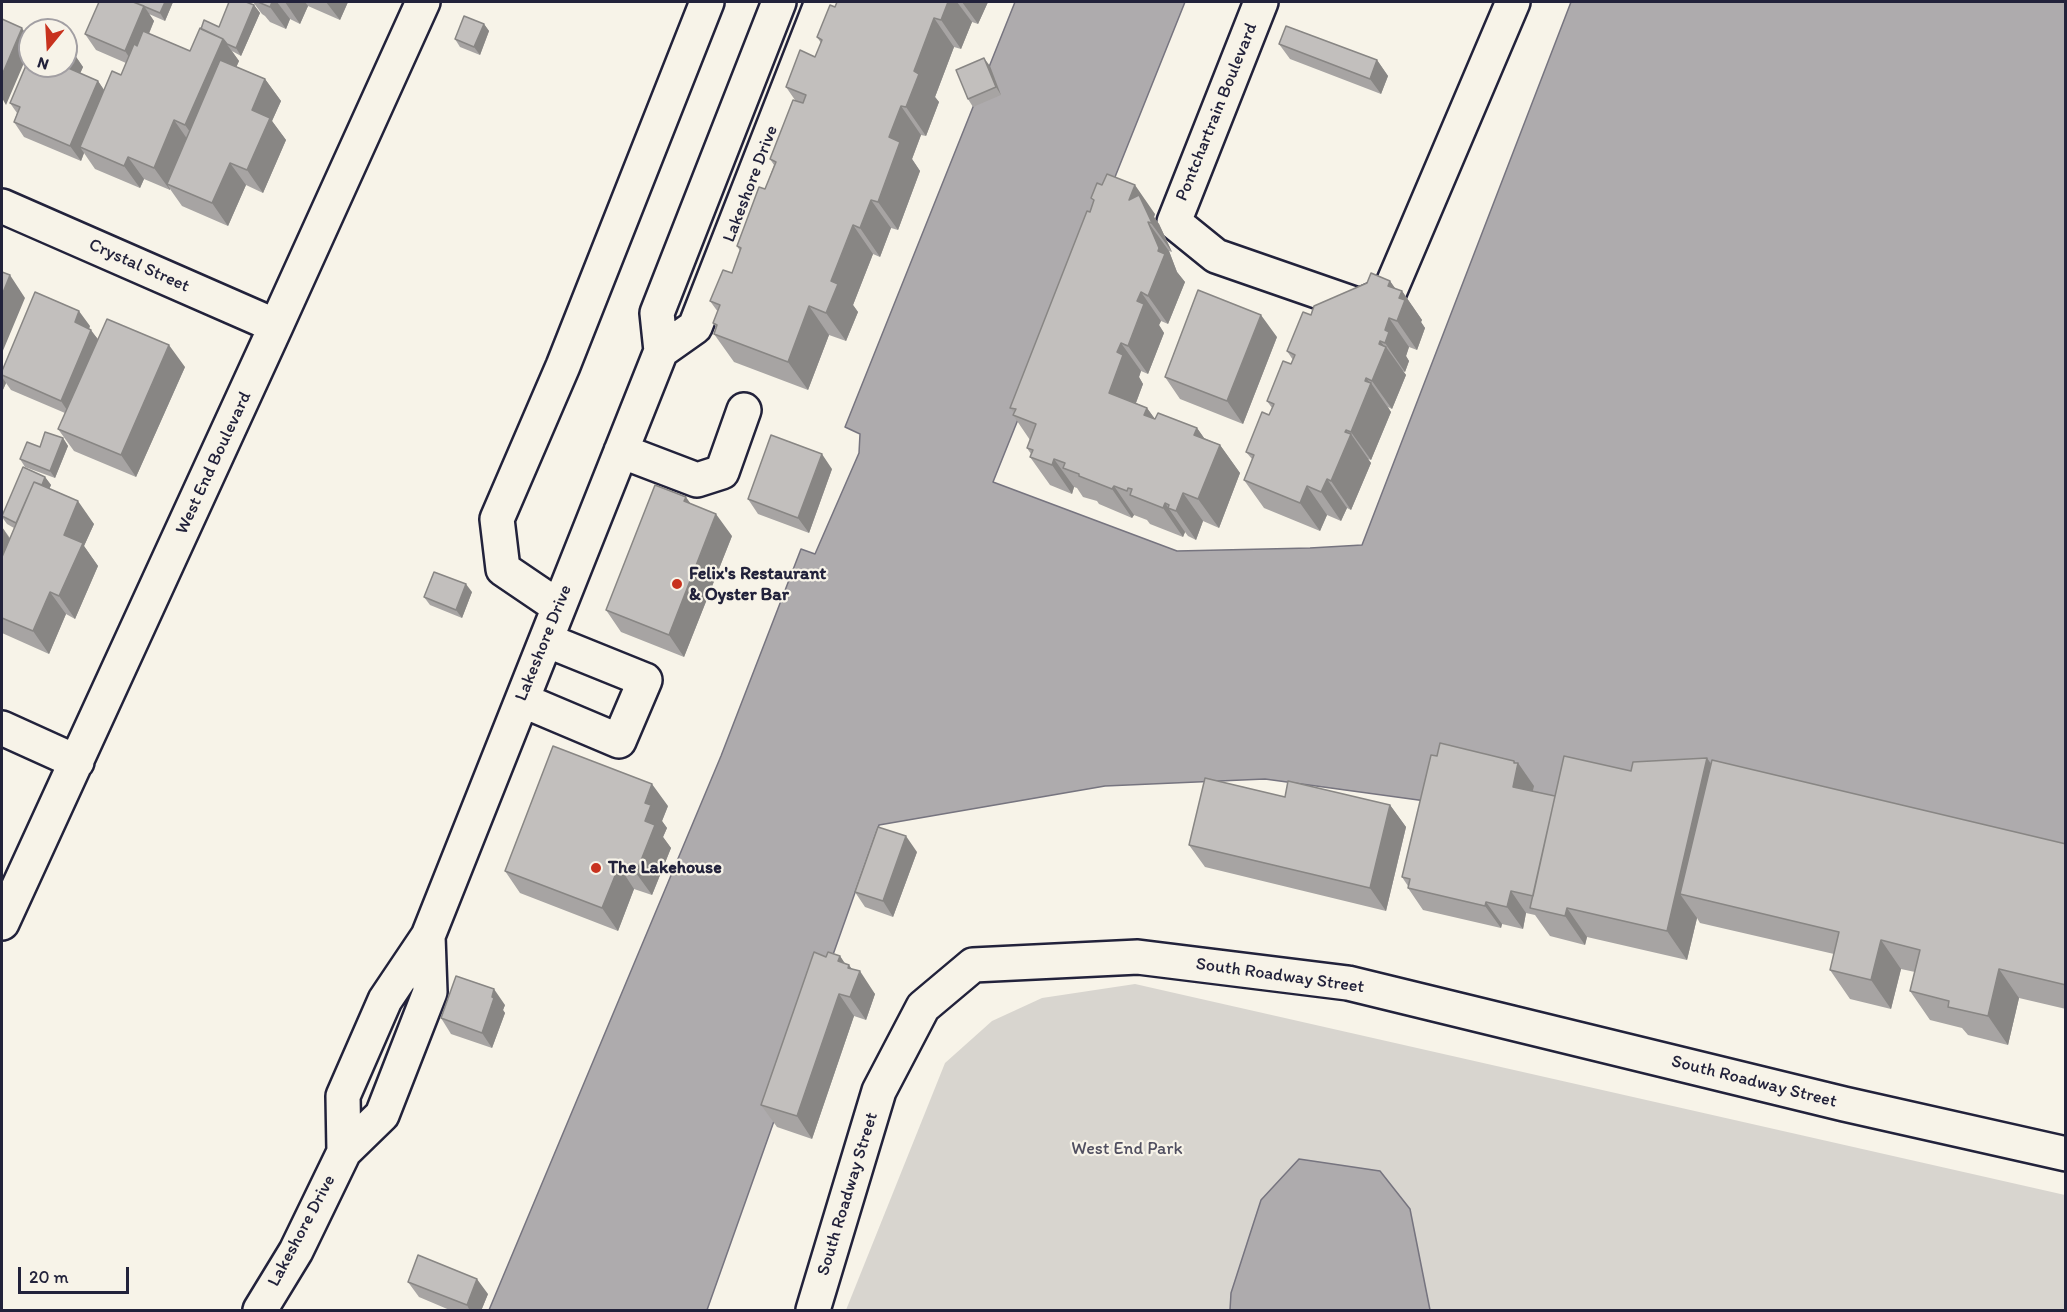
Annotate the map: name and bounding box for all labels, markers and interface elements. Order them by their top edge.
north arrow [18,18,78,78]
street label: Pontchartrain Boulevard [1171,20,1263,204]
text: N [35,53,51,74]
street label: Lakeshore Drive [719,123,783,245]
street label: Crystal Street [85,234,193,298]
street label: West End Boulevard [171,388,257,538]
place label: Felix's Restaurant & Oyster Bar [689,563,826,606]
marker: Felix's Restaurant & Oyster Bar [670,577,684,591]
street label: Lakeshore Drive [511,582,577,704]
place label: The Lakehouse [608,857,722,879]
marker: The Lakehouse [589,861,603,875]
street label: South Roadway Street [1194,953,1366,999]
street label: South Roadway Street [1669,1051,1839,1113]
street label: South Roadway Street [813,1110,883,1278]
park label: West End Park [1071,1138,1183,1160]
street label: Lakeshore Drive [264,1171,340,1291]
scale bar [21,1255,132,1293]
text: 20 m [29,1266,69,1288]

